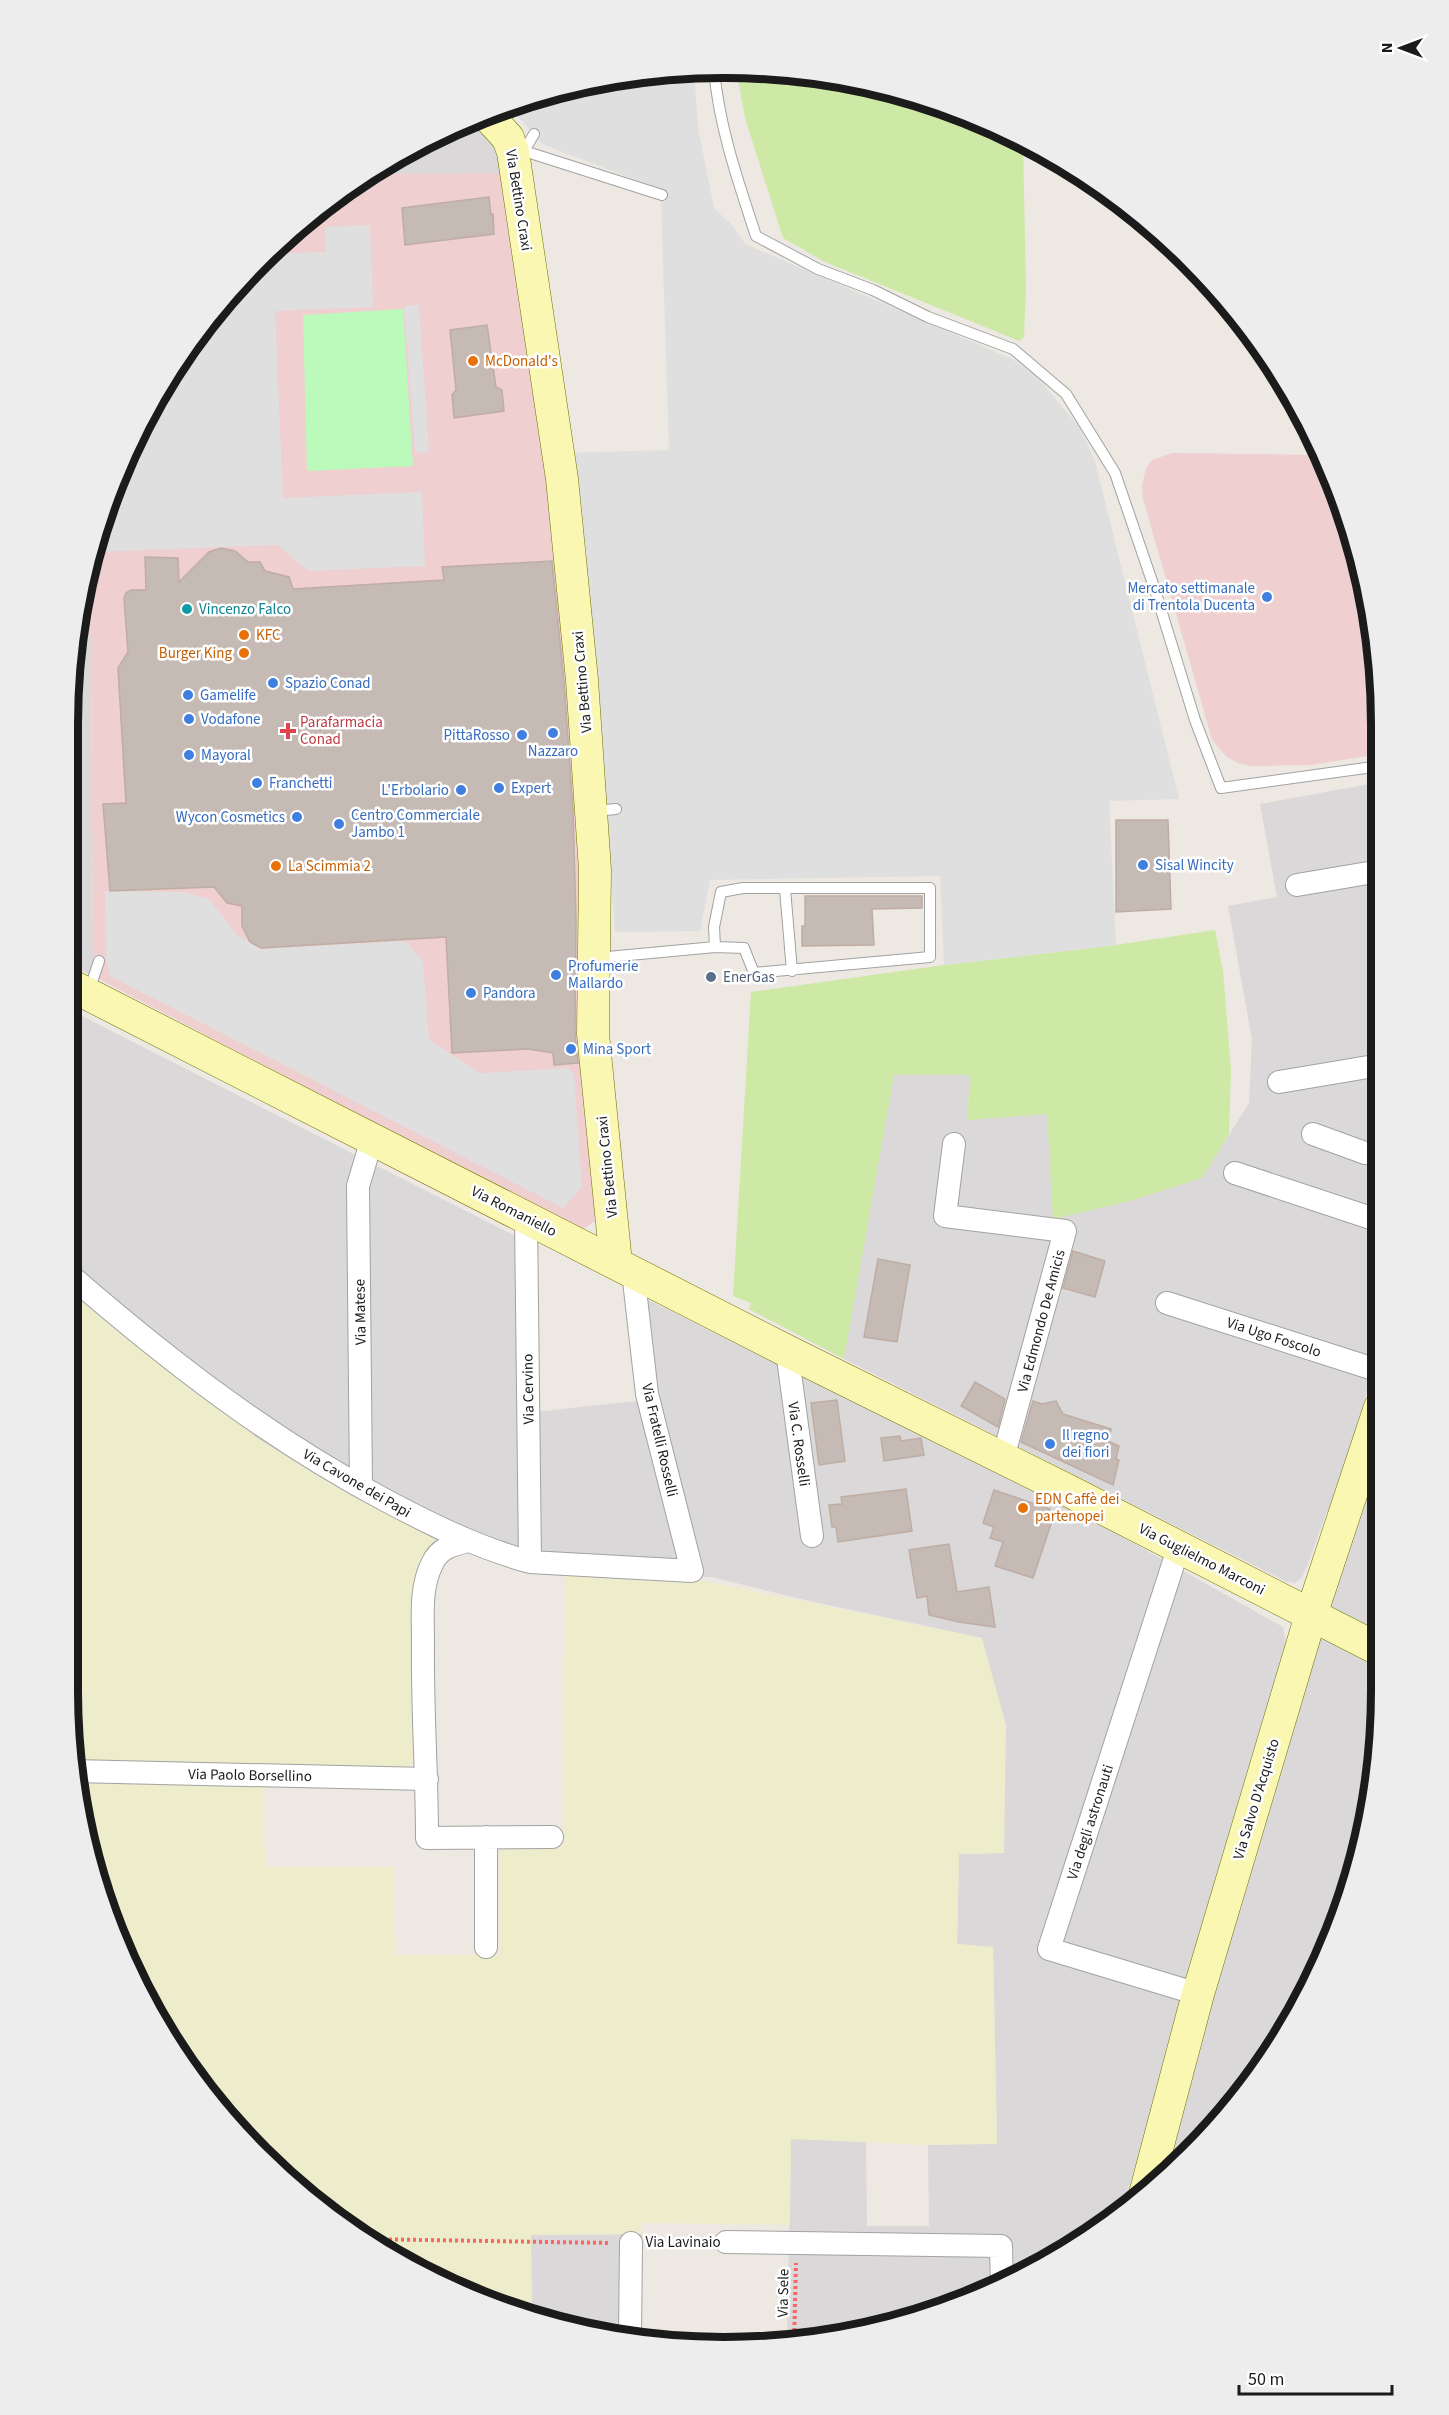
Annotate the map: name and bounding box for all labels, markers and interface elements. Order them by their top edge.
north arrow [1371,18,1431,78]
text: N [1376,43,1398,53]
street label: Via Bettino Craxi [500,148,537,252]
place label: McDonald's [485,351,558,372]
marker: McDonald's [466,354,480,368]
place label: Mercato settimanale di Trentola Ducenta [1127,578,1255,616]
marker: Mercato settimanale di Trentola Ducenta [1260,590,1274,604]
place label: Vincenzo Falco [199,599,291,620]
marker: Vincenzo Falco [180,602,194,616]
place label: KFC [256,625,281,646]
marker: KFC [237,628,251,642]
street label: Via Bettino Craxi [568,630,597,734]
place label: Burger King [159,643,232,664]
marker: Burger King [237,646,251,660]
place label: Spazio Conad [285,673,371,694]
marker: Spazio Conad [266,676,280,690]
place label: Gamelife [200,685,256,706]
marker: Gamelife [181,688,195,702]
place label: Vodafone [201,709,261,730]
marker: Vodafone [182,712,196,726]
place label: Parafarmacia Conad [300,712,383,750]
marker: Parafarmacia Conad [281,724,295,738]
place label: PittaRosso [444,725,510,746]
marker: Nazzaro [546,726,560,740]
marker: PittaRosso [515,728,529,742]
place label: Nazzaro [528,741,578,762]
place label: Mayoral [201,745,251,766]
marker: Mayoral [182,748,196,762]
place label: Franchetti [269,773,333,794]
marker: Franchetti [250,776,264,790]
place label: Expert [511,778,551,799]
place label: L'Erbolario [381,780,449,801]
marker: Expert [492,781,506,795]
marker: L'Erbolario [454,783,468,797]
place label: Centro Commerciale Jambo 1 [351,805,480,843]
place label: Wycon Cosmetics [176,807,285,828]
marker: Wycon Cosmetics [290,810,304,824]
marker: Centro Commerciale Jambo 1 [332,817,346,831]
place label: Sisal Wincity [1155,855,1234,876]
place label: La Scimmia 2 [288,856,371,877]
marker: Sisal Wincity [1136,858,1150,872]
marker: La Scimmia 2 [269,859,283,873]
place label: Profumerie Mallardo [568,956,638,994]
place label: EnerGas [723,967,775,988]
marker: Profumerie Mallardo [549,968,563,982]
marker: EnerGas [704,970,718,984]
place label: Pandora [483,983,535,1004]
marker: Pandora [464,986,478,1000]
place label: Mina Sport [583,1039,651,1060]
marker: Mina Sport [564,1042,578,1056]
street label: Via Bettino Craxi [592,1115,623,1219]
street label: Via Romaniello [467,1181,560,1242]
street label: Via Edmondo De Amicis [1012,1247,1071,1395]
street label: Via Matese [349,1279,372,1345]
street label: Via Ugo Foscolo [1224,1312,1324,1363]
street label: Via Cervino [517,1354,540,1424]
street label: Via Fratelli Rosselli [636,1381,683,1499]
street label: Via C. Rosselli [782,1400,815,1488]
place label: Il regno dei fiori [1062,1425,1110,1463]
marker: Il regno dei fiori [1043,1437,1057,1451]
street label: Via Cavone dei Papi [299,1444,415,1523]
place label: EDN Caffè dei partenopei [1035,1489,1119,1527]
marker: EDN Caffè dei partenopei [1016,1501,1030,1515]
street label: Via Guglielmo Marconi [1135,1518,1269,1600]
street label: Via Salvo D'Acquisto [1228,1736,1285,1862]
street label: Via degli astronauti [1062,1762,1119,1883]
street label: Via Paolo Borsellino [188,1764,312,1787]
street label: Via Lavinaio [645,2232,721,2253]
street label: Via Sele [773,2268,794,2318]
scale bar [1239,2358,1392,2396]
text: 50 m [1248,2367,1284,2392]

